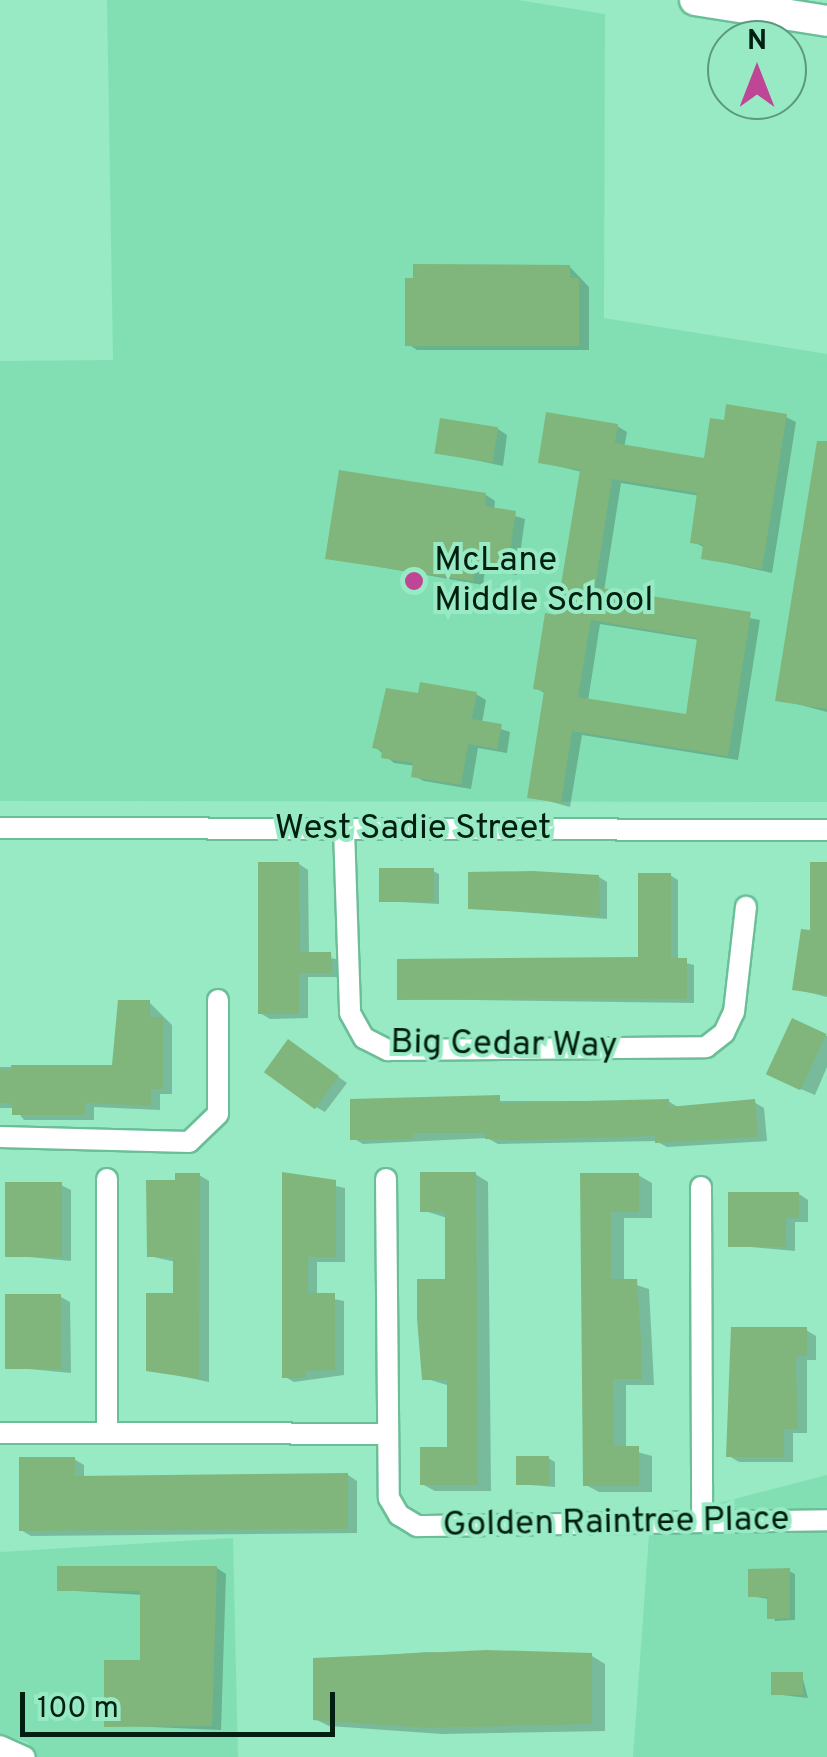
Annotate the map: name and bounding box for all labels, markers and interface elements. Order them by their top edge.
north arrow [707,20,807,120]
text: N [747,24,767,60]
place label: McLane Middle School [434,540,653,622]
marker: McLane Middle School [403,570,425,592]
street label: West Sadie Street [275,808,551,850]
street label: Big Cedar Way [390,1022,618,1068]
street label: Golden Raintree Place [442,1499,790,1547]
scale bar [25,1672,340,1734]
text: 100 m [37,1691,119,1728]

